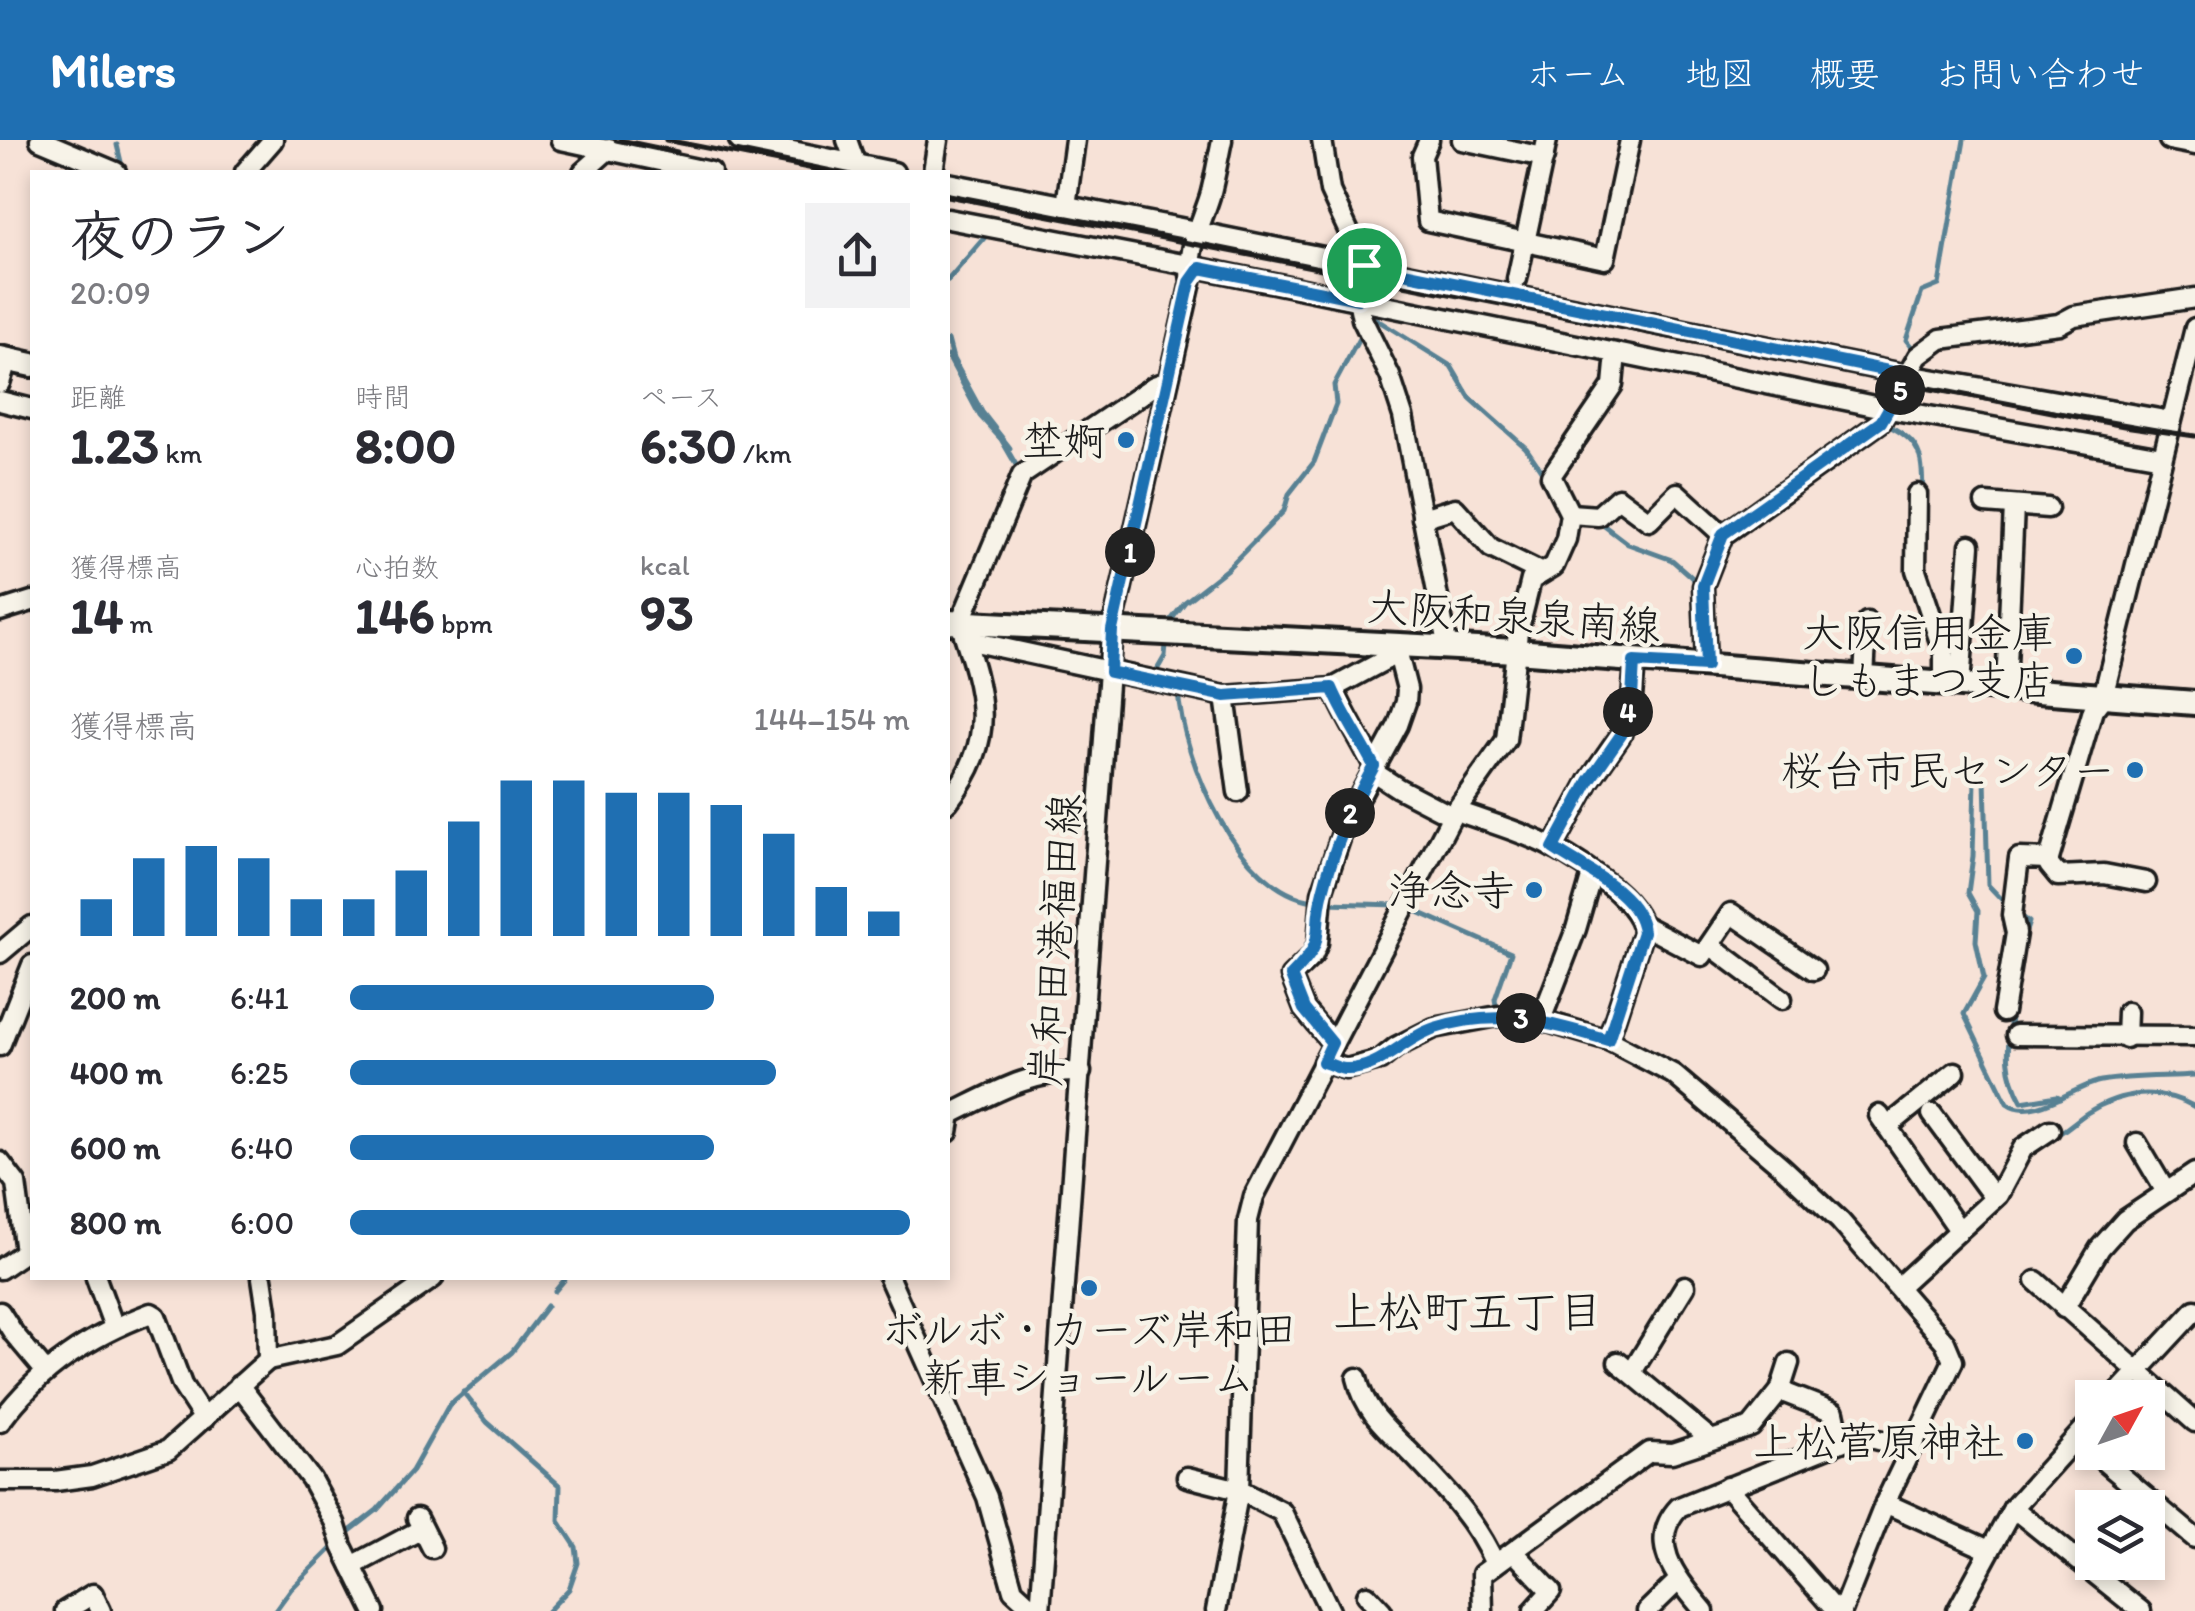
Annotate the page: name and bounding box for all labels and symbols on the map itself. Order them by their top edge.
pin [1322,223,1407,308]
pin: 5 [1875,365,1925,415]
place label: 埜婀 [1022,415,1106,466]
marker: 埜婀 [1115,429,1137,451]
pin: 1 [1105,527,1155,577]
street label: 大阪和泉泉南線 [1366,580,1662,652]
place label: 大阪信用金庫 しもまつ支店 [1802,607,2054,706]
marker: 大阪信用金庫 しもまつ支店 [2063,645,2085,667]
pin: 4 [1603,687,1653,737]
place label: 桜台市民センター [1781,745,2115,796]
marker: 桜台市民センター [2124,759,2146,781]
pin: 2 [1325,788,1375,838]
street label: 岸和田港福田線 [1019,792,1091,1088]
place label: 浄念寺 [1388,865,1514,916]
marker: 浄念寺 [1523,879,1545,901]
pin: 3 [1496,993,1546,1043]
marker: ボルボ・カーズ岸和田 新車ショールーム [1078,1277,1100,1299]
district label: 上松町五丁目 [1333,1284,1603,1338]
place label: ボルボ・カーズ岸和田 新車ショールーム [881,1304,1297,1403]
north arrow [2075,1380,2165,1470]
place label: 上松菅原神社 [1753,1416,2005,1467]
marker: 上松菅原神社 [2014,1430,2036,1452]

